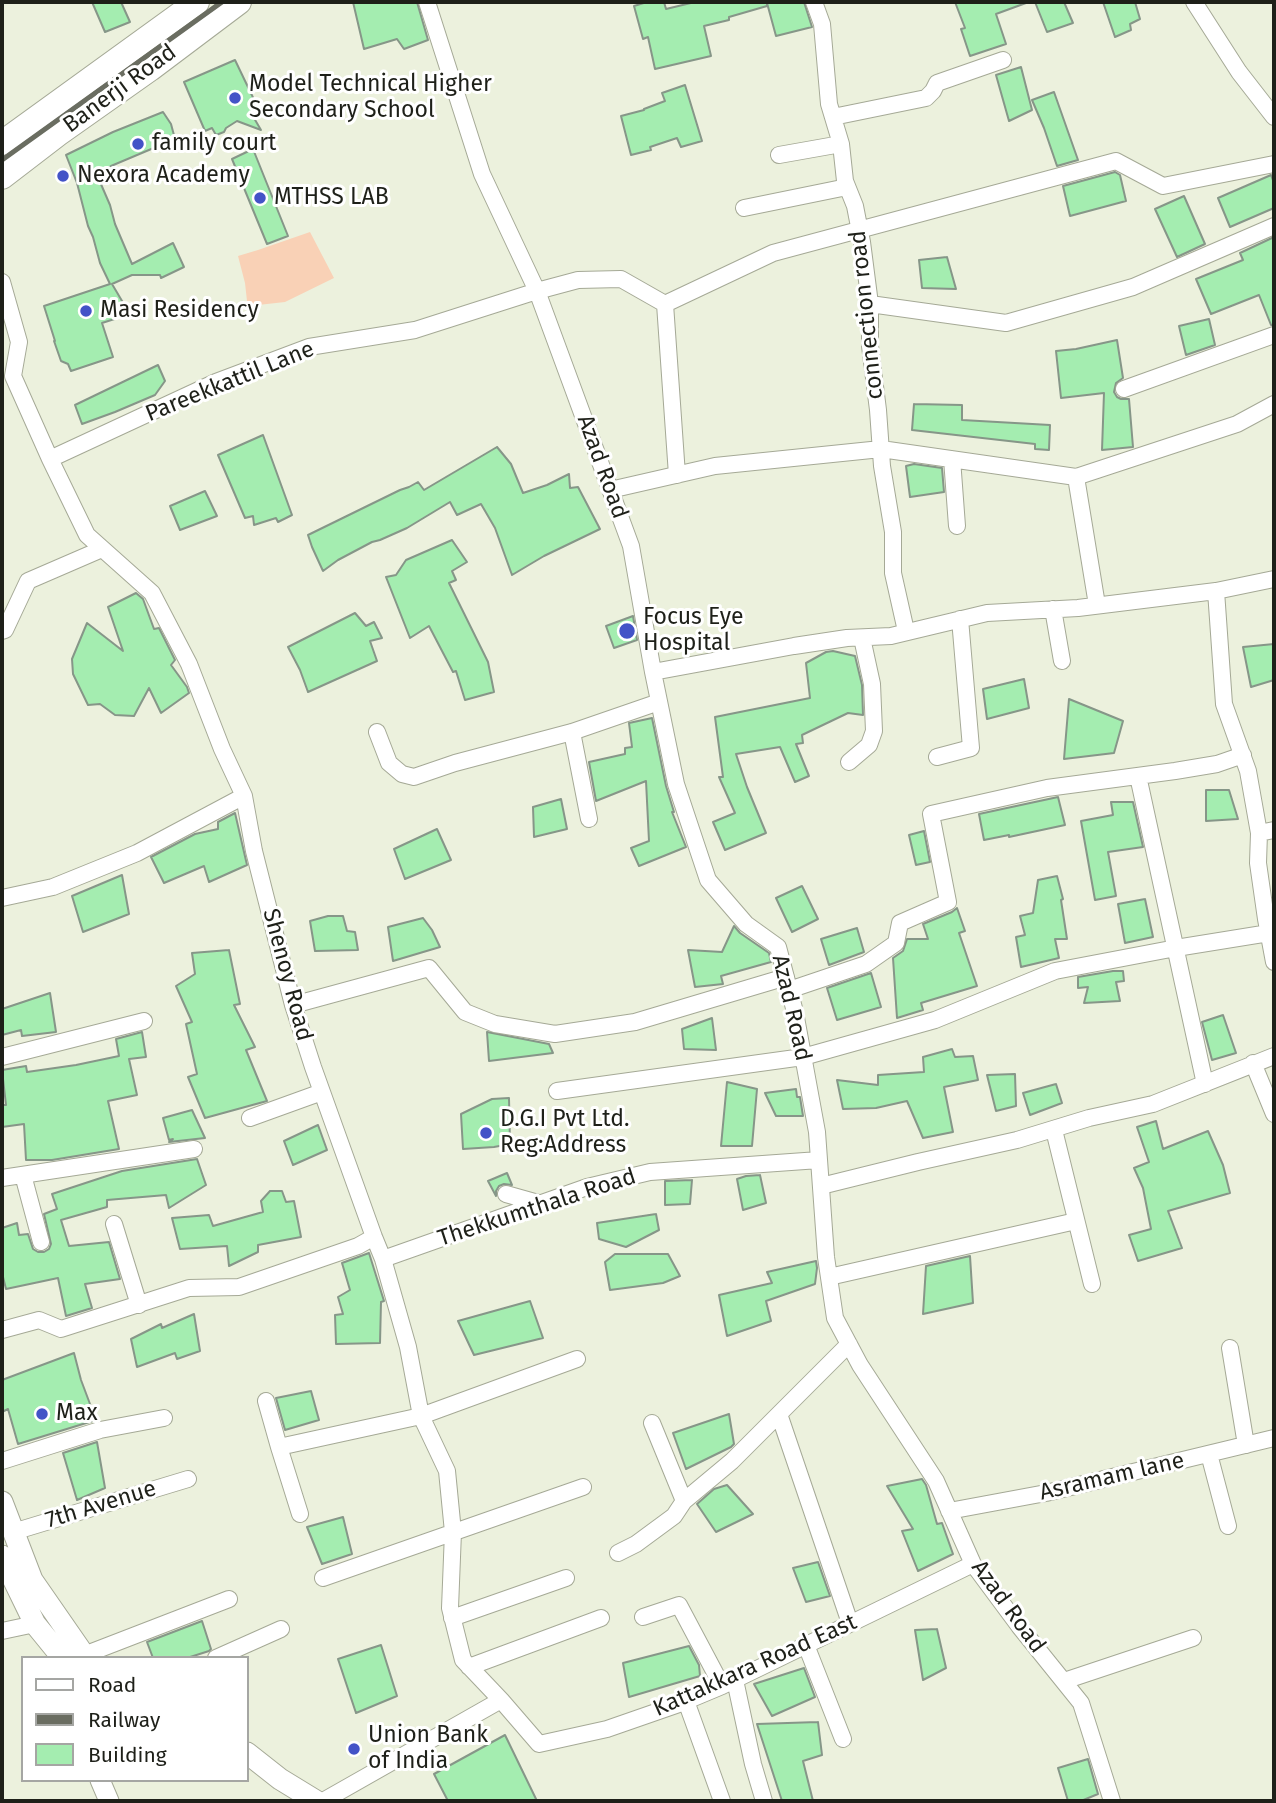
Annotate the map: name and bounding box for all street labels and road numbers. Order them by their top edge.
street label: Banerji Road [58,39,182,139]
street label: connection road [844,229,890,401]
street label: Pareekkattil Lane [142,336,318,428]
street label: Azad Road [571,411,633,523]
street label: Shenoy Road [256,906,318,1044]
street label: Azad Road [765,952,817,1064]
street label: Thekkumthala Road [434,1163,640,1253]
street label: Asramam lane [1037,1447,1187,1507]
street label: 7th Avenue [42,1475,160,1535]
street label: Azad Road [965,1555,1051,1659]
street label: Kattakkara Road East [649,1609,861,1723]

